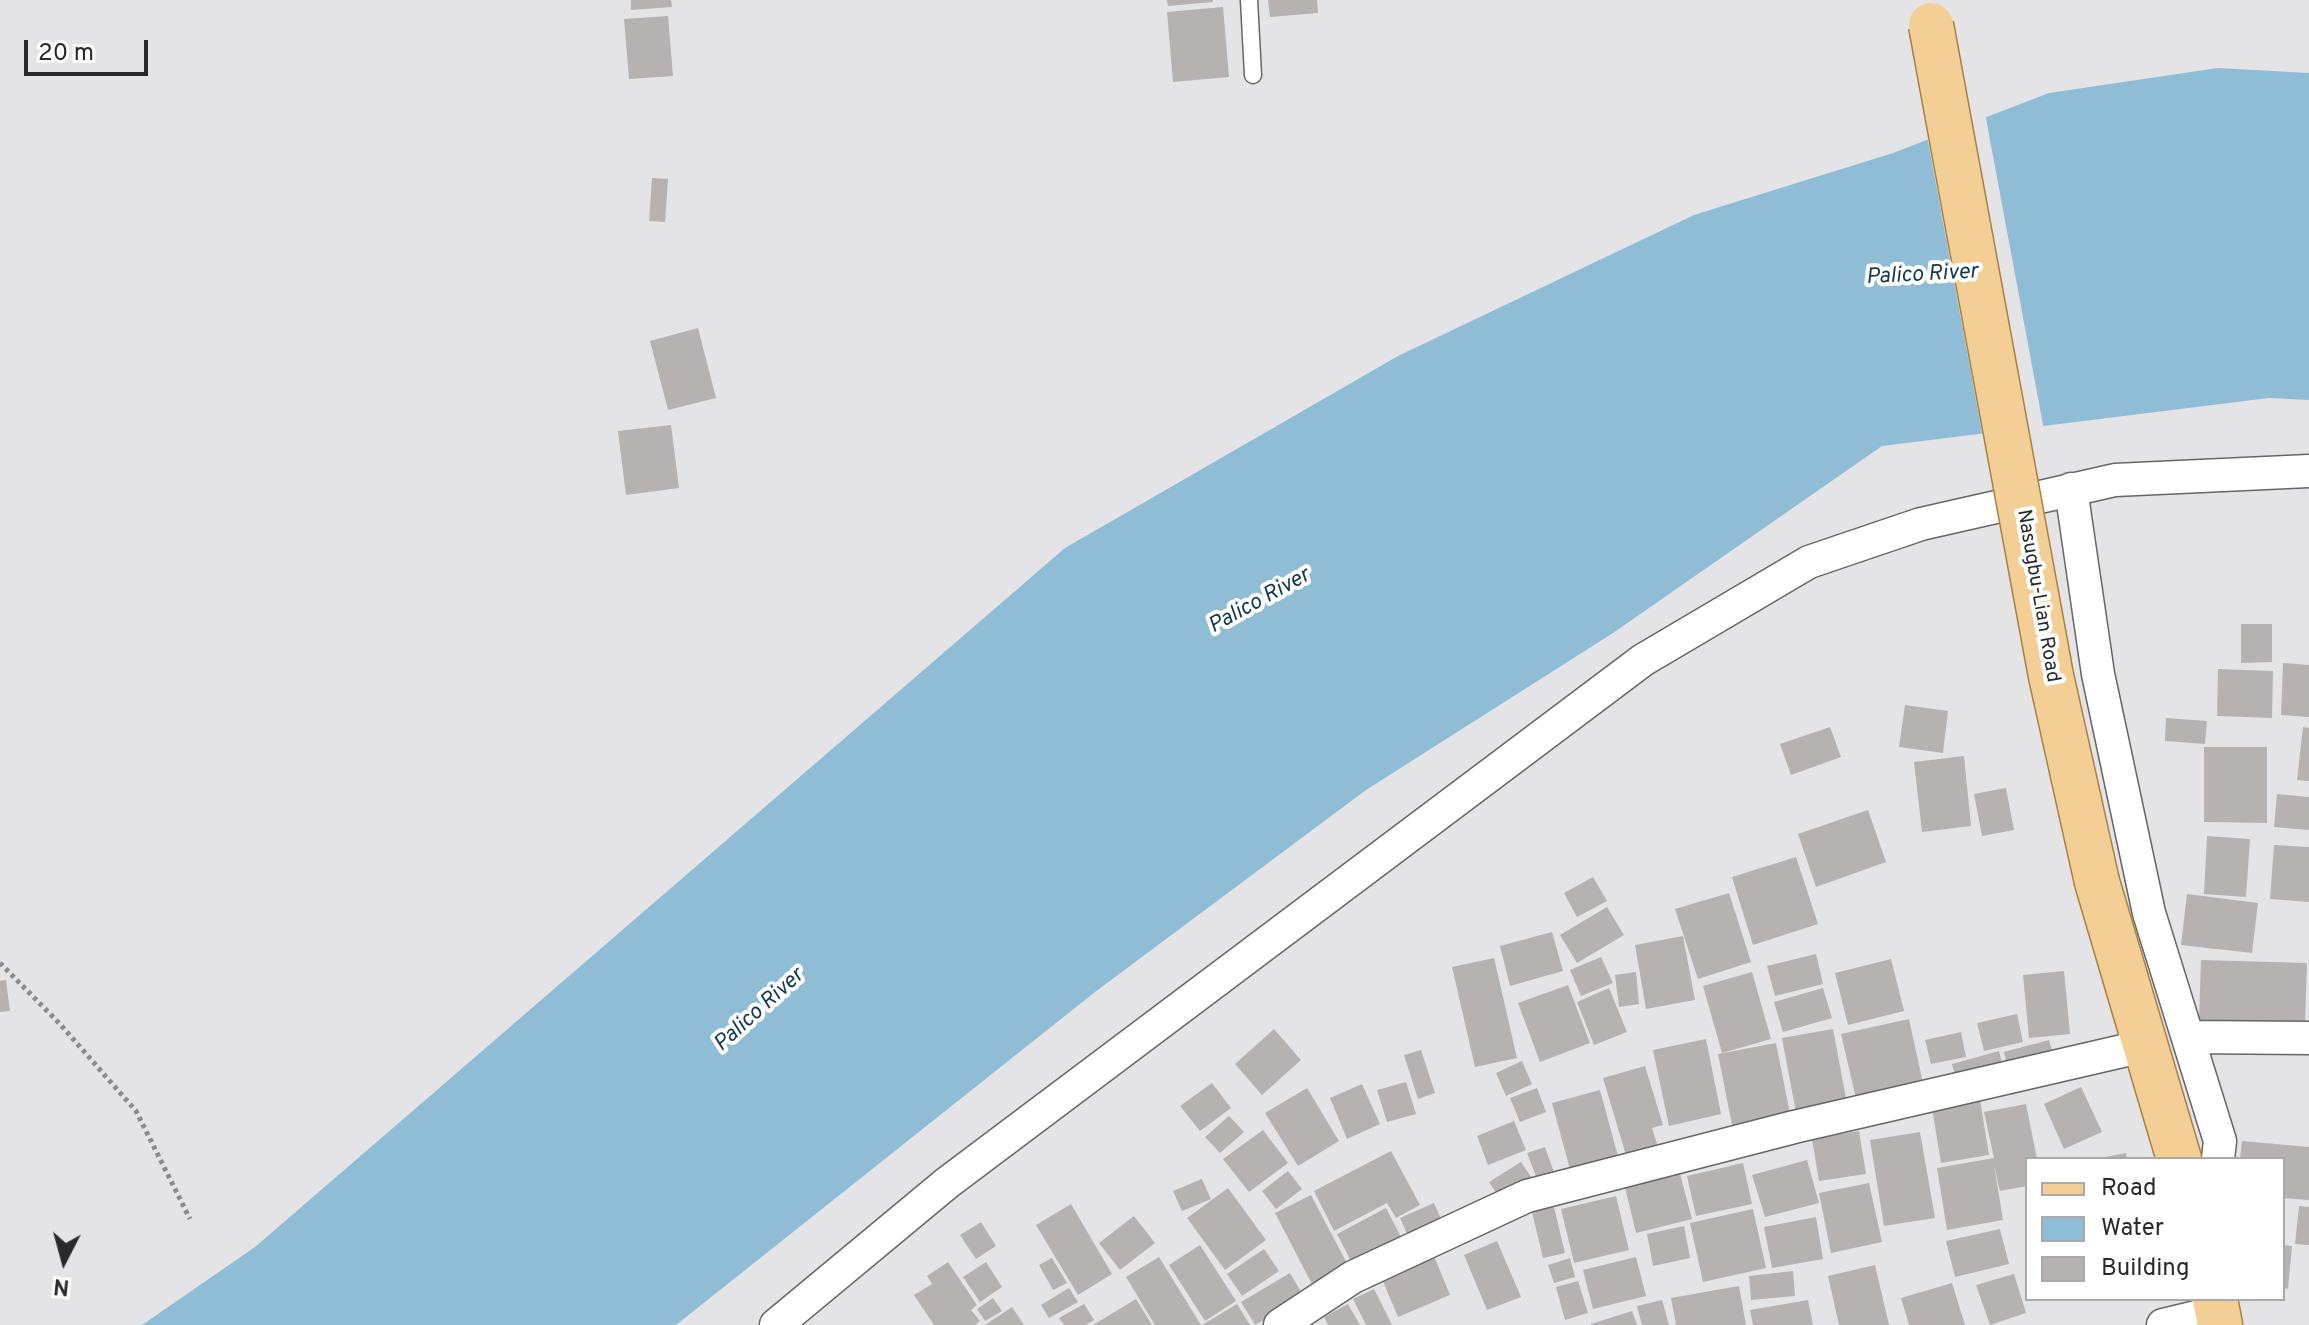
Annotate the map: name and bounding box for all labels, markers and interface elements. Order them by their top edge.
scale bar [28,24,152,74]
text: 20 m [38,39,94,69]
water label: Palico River [1865,260,1979,292]
street label: Nasugbu-Lian Road [2010,508,2064,684]
water label: Palico River [1205,563,1315,641]
water label: Palico River [709,964,811,1058]
legend [2025,1157,2285,1301]
text: Road [2101,1174,2157,1204]
text: Water [2101,1214,2164,1244]
north arrow [24,1221,104,1301]
text: Building [2101,1254,2190,1284]
text: N [52,1271,71,1300]

